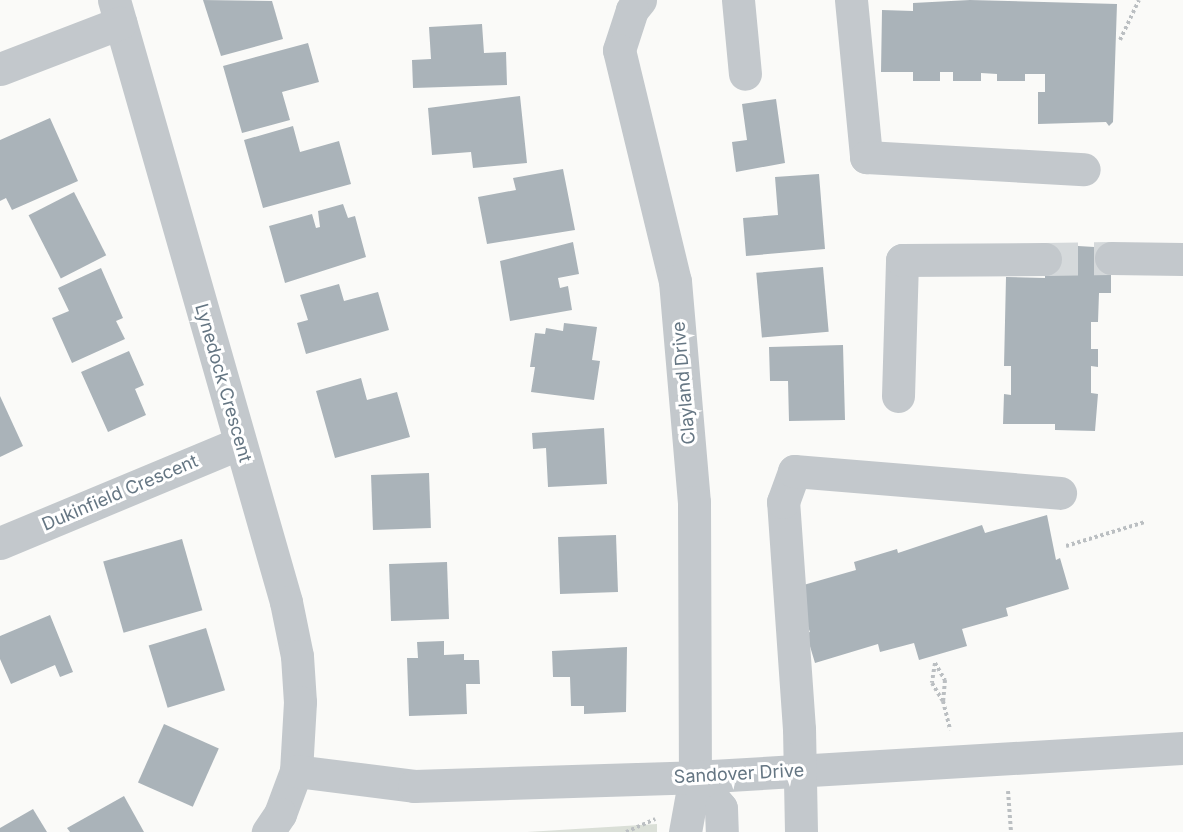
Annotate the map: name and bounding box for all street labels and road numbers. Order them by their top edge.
street label: Lynedock Crescent [190,301,256,465]
street label: Clayland Drive [668,321,700,445]
street label: Dukinfield Crescent [39,450,201,536]
street label: Sandover Drive [673,760,805,788]

